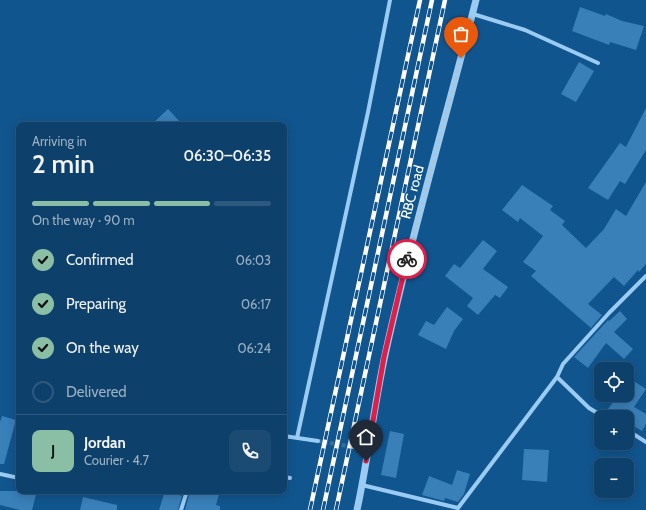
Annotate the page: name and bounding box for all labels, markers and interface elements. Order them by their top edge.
pin [444,17,478,58]
icon: bag [450,23,472,45]
text: Arriving in [32,133,87,149]
text: 06:30–06:35 [183,147,271,165]
text: 2 min [32,148,95,180]
street label: RBC road [396,163,428,221]
text: On the way · 90 m [32,212,135,228]
courier [387,239,427,279]
icon: bike [396,248,418,270]
icon: check [32,249,54,271]
text: Confirmed [66,251,134,269]
text: 06:03 [236,252,271,268]
icon: check [32,293,54,315]
text: Preparing [66,295,126,313]
text: 06:17 [241,296,271,312]
icon: check [32,337,54,359]
text: On the way [66,339,139,357]
text: 06:24 [238,340,271,356]
map controls [594,362,634,498]
button: locate [594,362,634,402]
text: Delivered [66,383,127,401]
button: + [594,410,634,450]
pin [349,420,383,461]
icon: home [355,426,377,448]
button: phone [229,430,271,472]
text: Jordan [84,434,126,452]
text: J [51,442,55,460]
text: Courier · 4.7 [84,452,149,468]
button: − [594,458,634,498]

